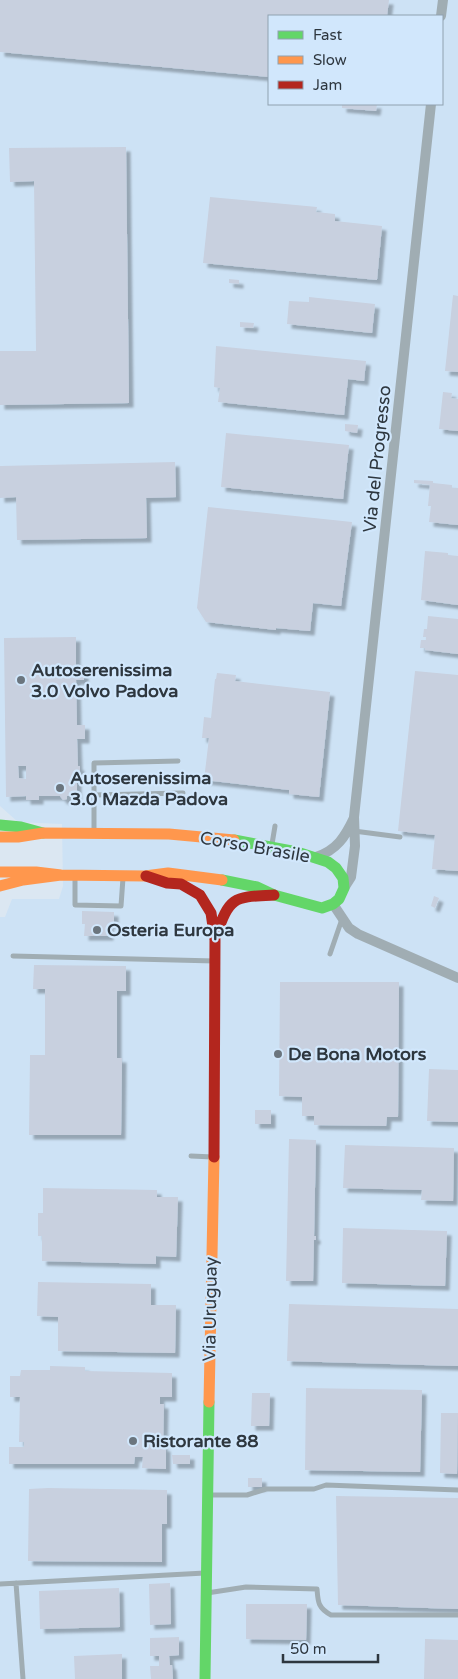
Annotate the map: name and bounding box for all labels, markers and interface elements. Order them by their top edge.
legend [268,15,443,105]
text: Fast [313,26,343,44]
text: Slow [313,51,347,69]
text: Jam [313,76,342,94]
street label: Via del Progresso [358,384,396,534]
place label: Autoserenissima 3.0 Volvo Padova [31,659,178,702]
marker: Autoserenissima 3.0 Volvo Padova [15,674,27,686]
place label: Autoserenissima 3.0 Mazda Padova [70,767,228,810]
marker: Autoserenissima 3.0 Mazda Padova [54,782,66,794]
street label: Corso Brasile [198,826,312,868]
place label: Osteria Europa [107,919,234,941]
marker: Osteria Europa [91,924,103,936]
place label: De Bona Motors [288,1043,427,1065]
marker: De Bona Motors [272,1048,284,1060]
street label: Via Uruguay [198,1256,222,1362]
place label: Ristorante 88 [143,1430,259,1452]
marker: Ristorante 88 [127,1435,139,1447]
scale bar [283,1632,378,1664]
text: 50 m [290,1640,327,1658]

